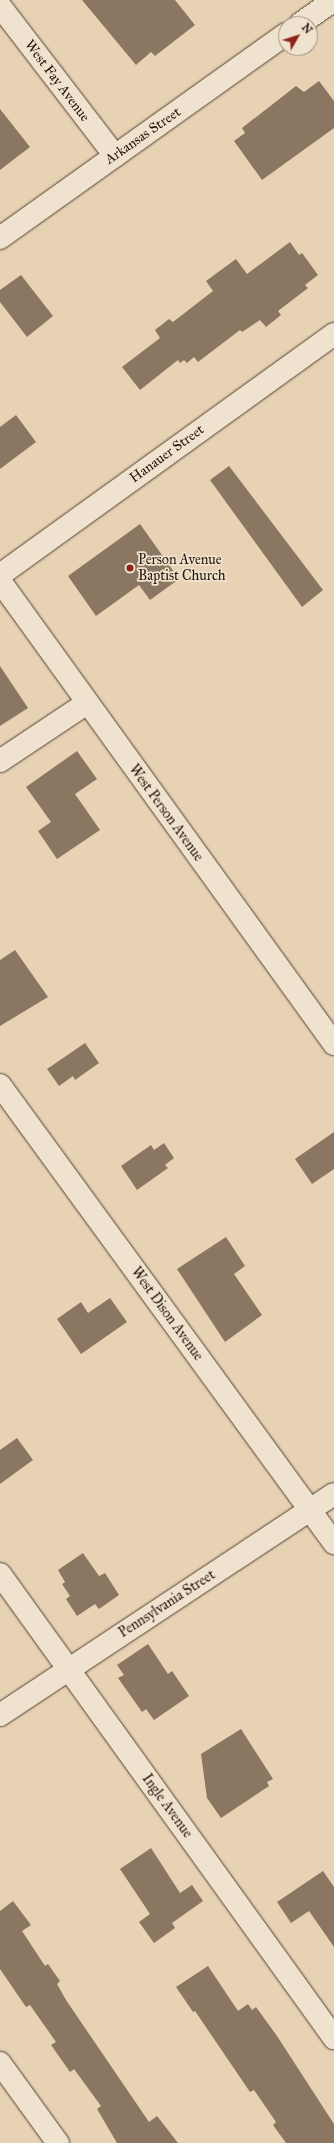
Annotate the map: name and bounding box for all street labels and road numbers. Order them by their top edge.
street label: West Fay Avenue [21,37,93,125]
street label: Arkansas Street [102,104,184,168]
street label: Hanauer Street [127,421,207,487]
street label: West Person Avenue [125,761,207,865]
street label: West Dison Avenue [127,1264,207,1364]
street label: Pennsylvania Street [116,1567,218,1641]
street label: Ingle Avenue [138,1771,196,1841]

